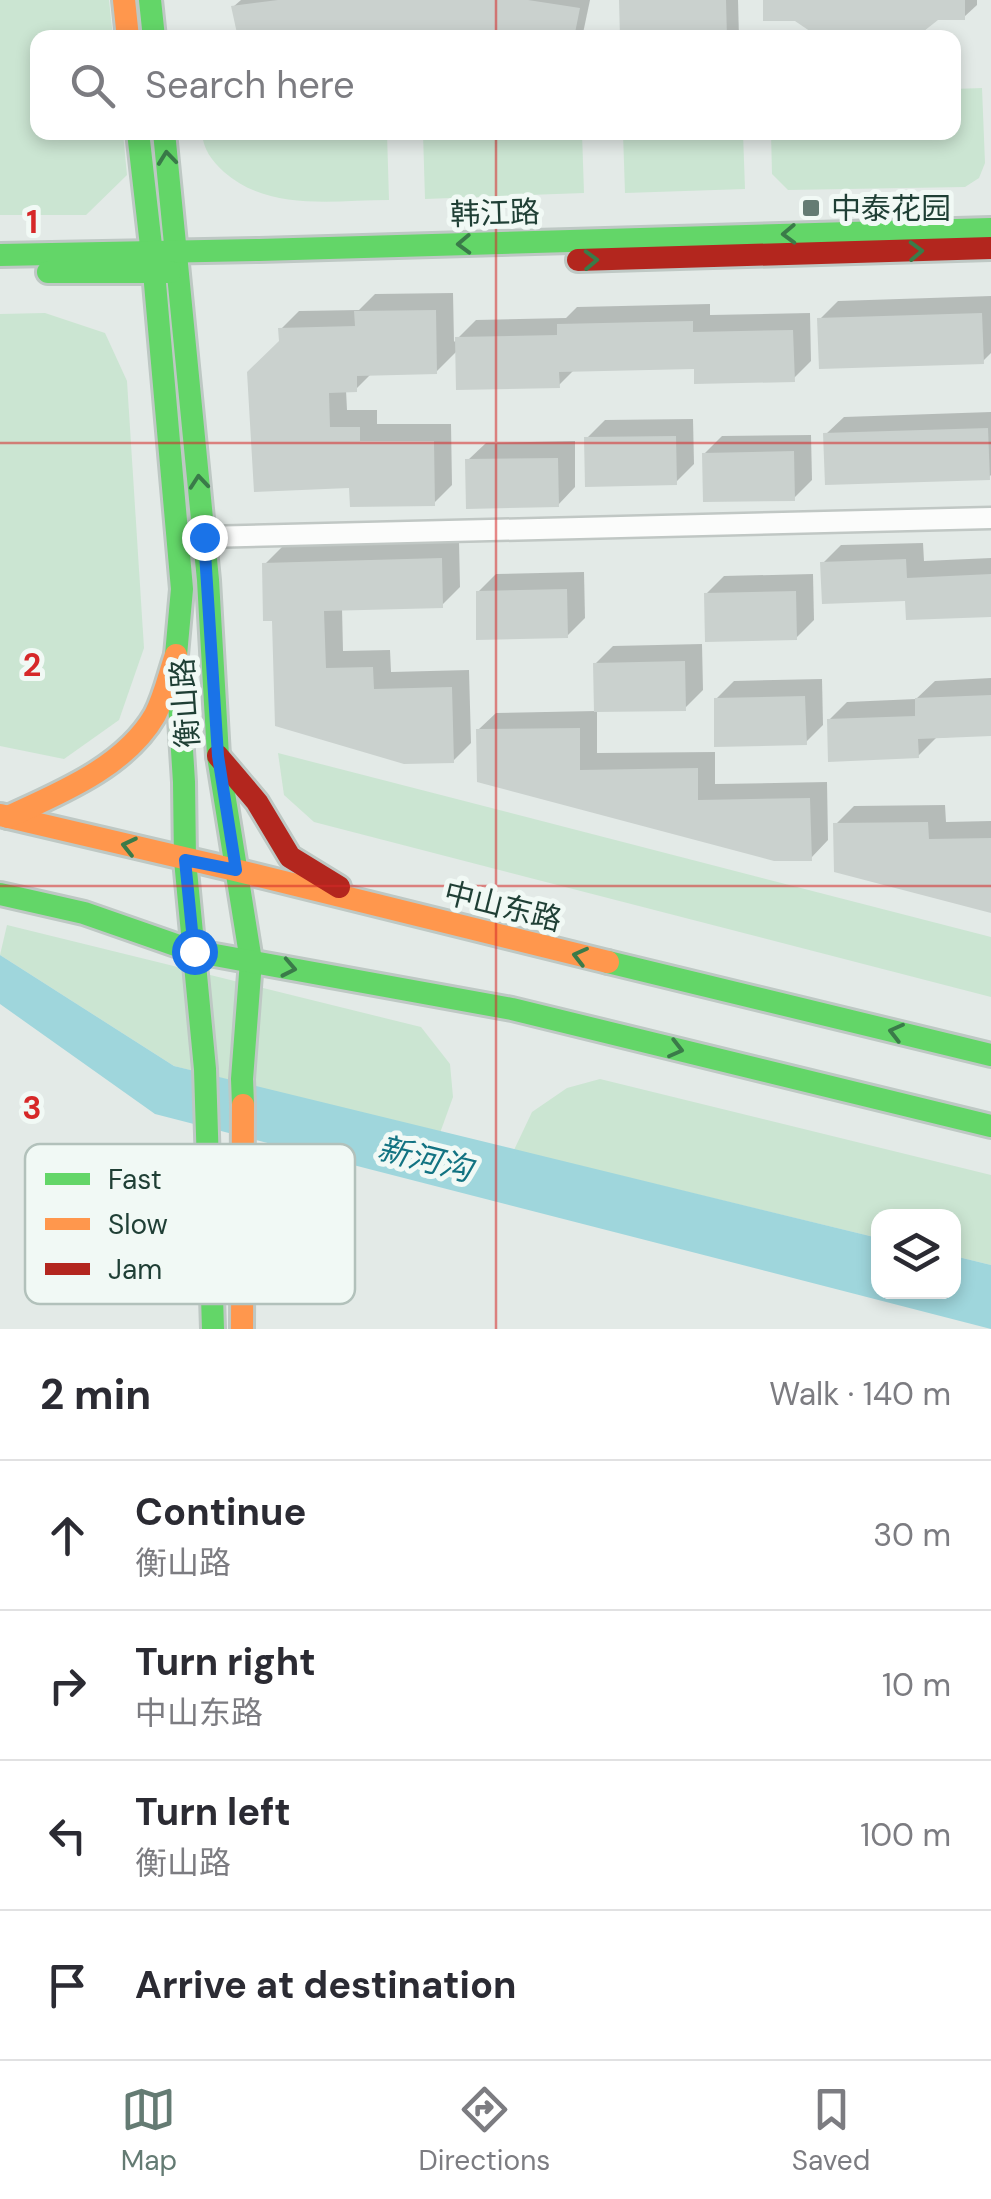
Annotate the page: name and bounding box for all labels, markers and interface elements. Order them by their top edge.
search box [30,30,961,140]
icon: search [65,58,120,113]
text: Search here [145,60,355,110]
one-way arrow [157,150,178,166]
place label: 中泰花园 [831,189,951,228]
street label: 韩江路 [449,192,541,234]
marker: 中泰花园 [800,197,822,219]
text: 1 [26,201,38,243]
one-way arrow [780,224,796,245]
one-way arrow [455,234,471,255]
one-way arrow [909,240,925,261]
one-way arrow [584,249,600,270]
one-way arrow [188,473,210,489]
route end [182,515,228,561]
text: 2 [23,644,41,686]
street label: 衡山路 [162,657,208,749]
one-way arrow [121,837,138,858]
street label: 中山东路 [440,873,566,939]
route start [172,929,218,975]
one-way arrow [572,947,589,968]
one-way arrow [281,957,298,978]
one-way arrow [888,1023,905,1044]
one-way arrow [667,1038,684,1059]
text: 3 [22,1087,42,1129]
water label: 新河沟 [373,1127,480,1192]
legend [25,1144,355,1304]
text: Fast [108,1161,162,1198]
text: Slow [108,1206,168,1243]
map controls [871,1209,961,1299]
button: layers [871,1209,961,1299]
text: Jam [108,1251,162,1288]
text: 2 min [40,1367,151,1422]
text: Walk · 140 m [769,1373,951,1415]
text: Continue [135,1487,306,1537]
icon: ahead [40,1508,95,1563]
text: 30 m [873,1514,951,1556]
text: 衡山路 [135,1542,231,1584]
text: Turn right [135,1637,316,1687]
icon: right [40,1658,95,1713]
text: 10 m [882,1664,951,1706]
text: 中山东路 [135,1692,263,1734]
text: Turn left [135,1787,291,1837]
icon: left [40,1808,95,1863]
text: 100 m [860,1814,951,1856]
text: 衡山路 [135,1842,231,1884]
icon: arrive [40,1958,95,2013]
text: Arrive at destination [135,1960,517,2010]
tab: Map [121,2082,177,2179]
tab: Directions [419,2082,550,2179]
tab: Saved [792,2082,870,2179]

